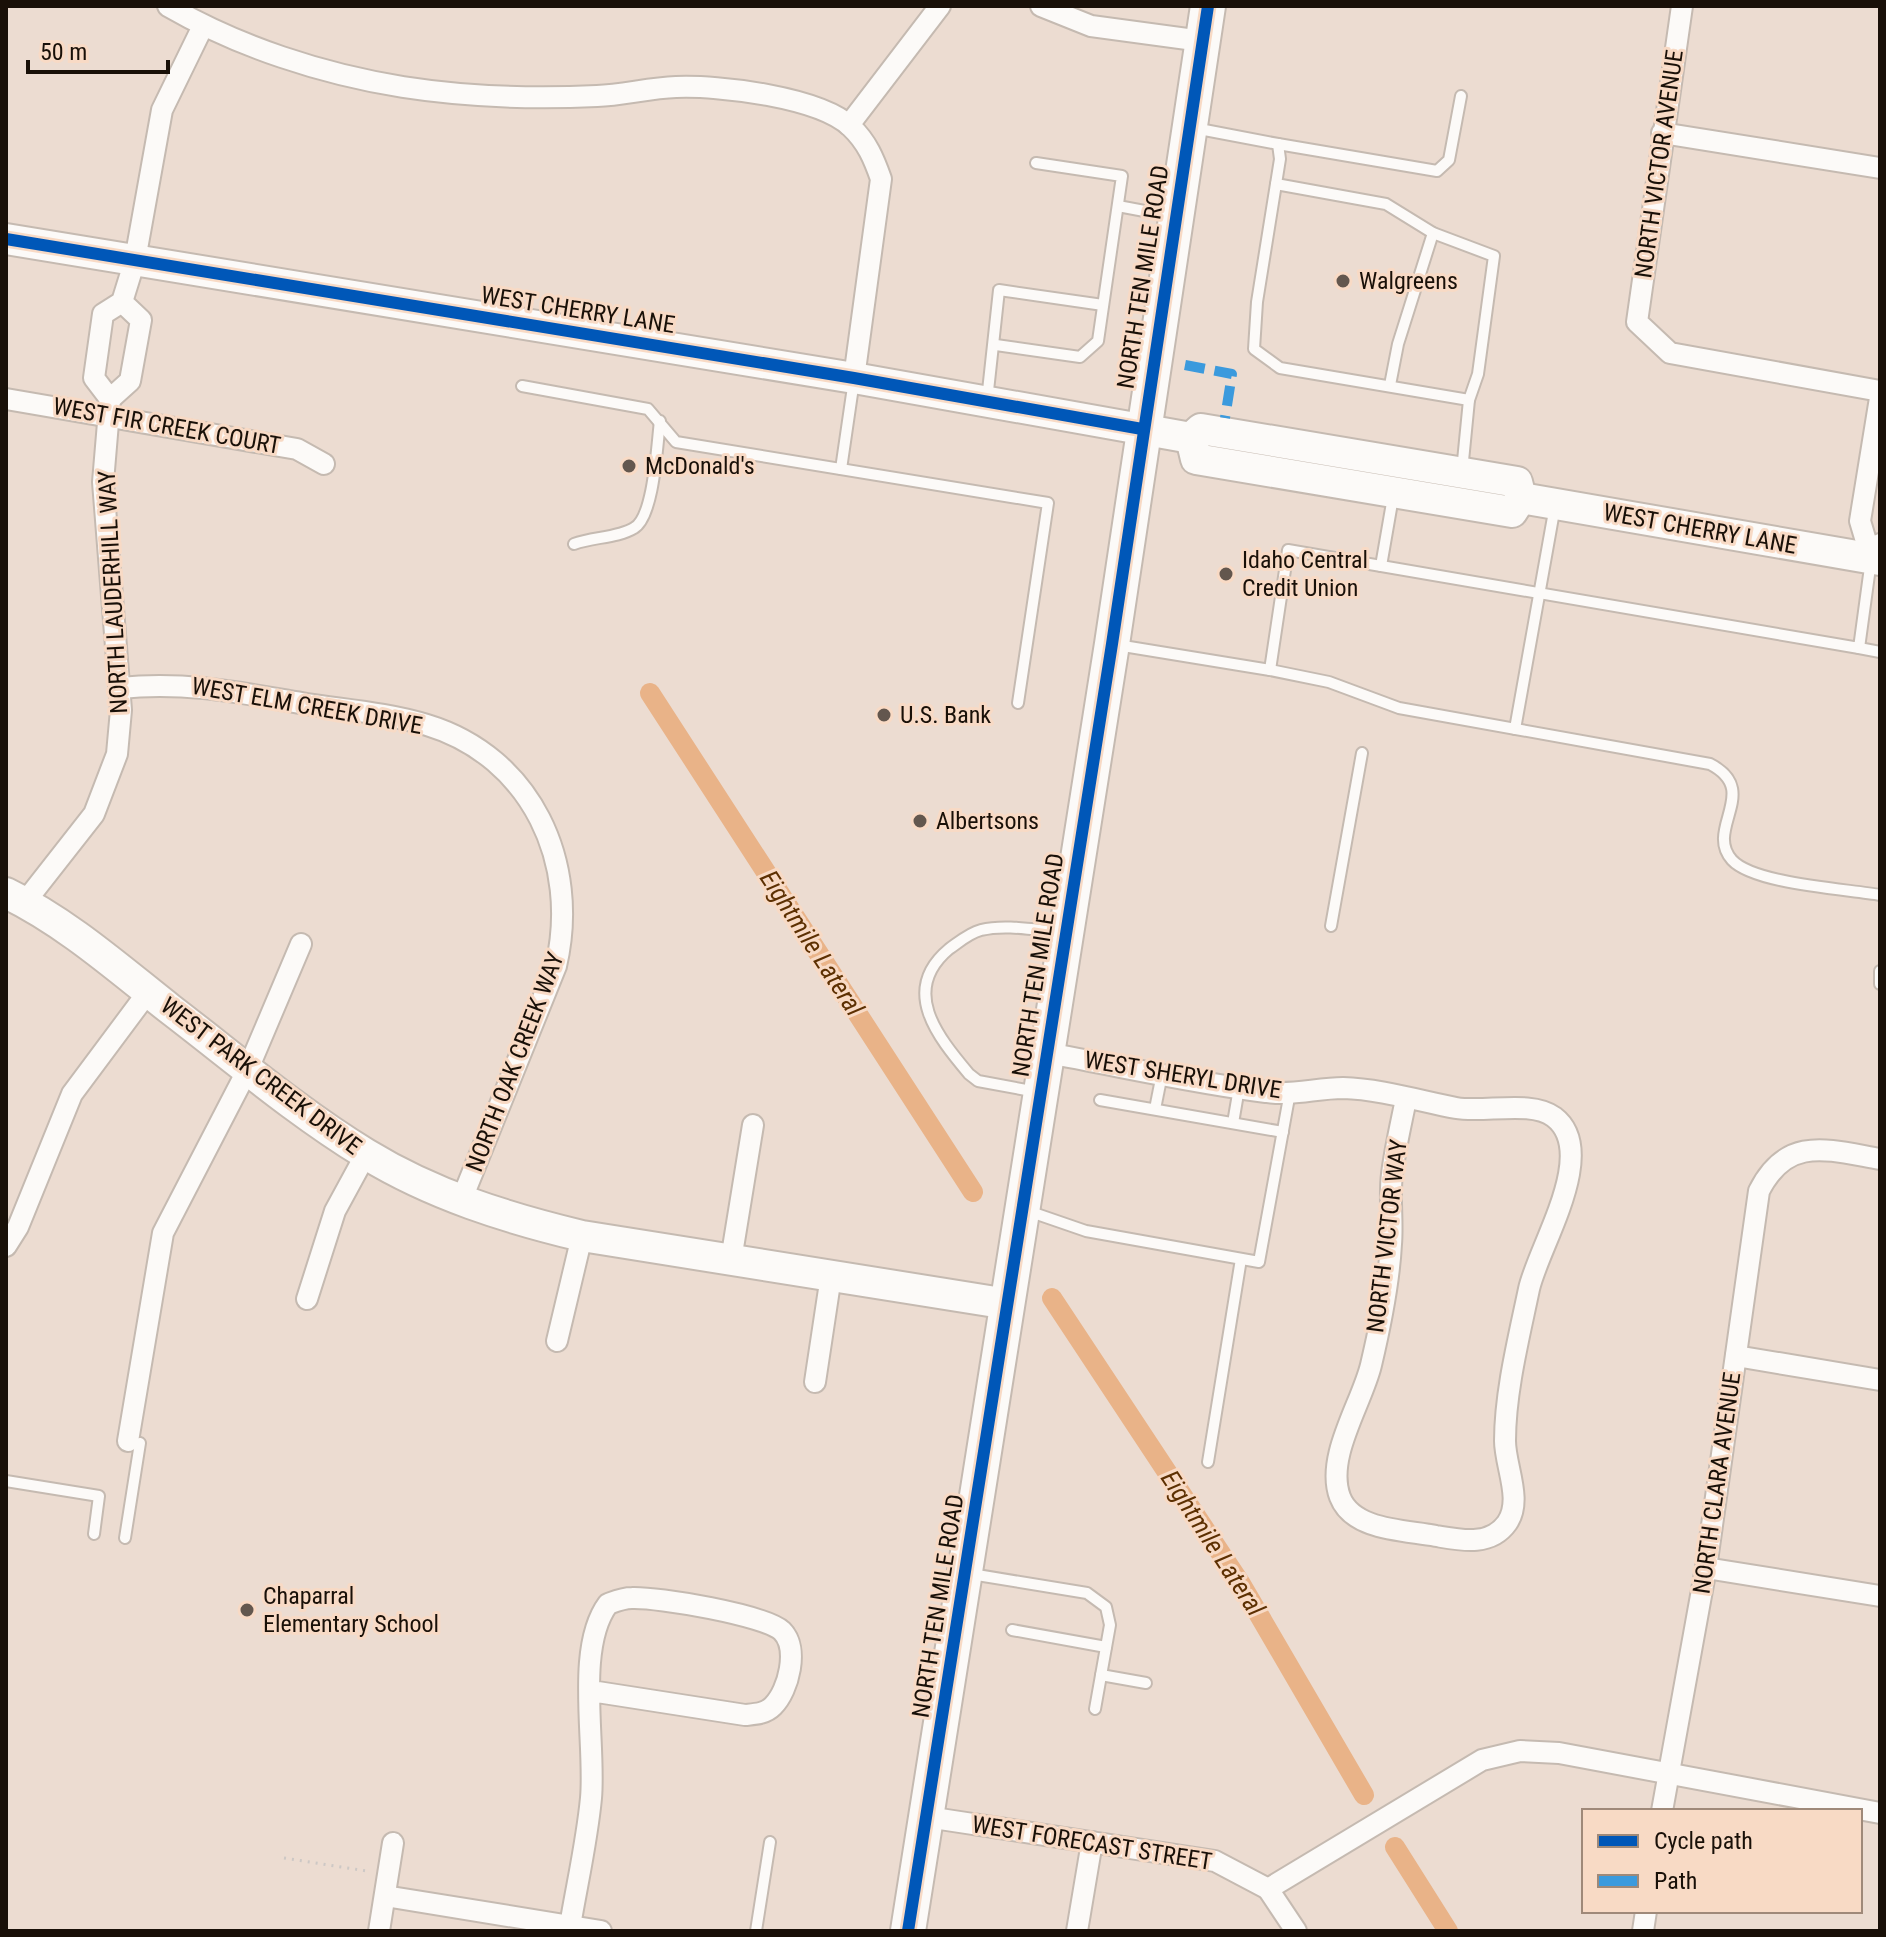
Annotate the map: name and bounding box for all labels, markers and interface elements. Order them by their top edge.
scale bar [28,24,168,74]
text: 50 m [40,38,87,66]
street label: NORTH VICTOR AVENUE [1629,48,1689,280]
street label: NORTH TEN MILE ROAD [1112,163,1174,391]
place label: Walgreens [1359,267,1458,295]
marker: Walgreens [1334,272,1352,290]
street label: WEST CHERRY LANE [479,281,677,339]
street label: WEST FIR CREEK COURT [51,392,283,460]
place label: McDonald's [645,452,755,480]
marker: McDonald's [620,457,638,475]
street label: NORTH LAUDERHILL WAY [93,469,133,714]
street label: WEST CHERRY LANE [1601,498,1799,560]
place label: Idaho Central Credit Union [1242,546,1368,602]
marker: Idaho Central Credit Union [1217,565,1235,583]
street label: WEST ELM CREEK DRIVE [189,672,425,740]
place label: U.S. Bank [900,701,991,729]
marker: U.S. Bank [875,706,893,724]
place label: Albertsons [936,807,1039,835]
marker: Albertsons [911,812,929,830]
street label: NORTH TEN MILE ROAD [1007,851,1069,1079]
water label: Eightmile Lateral [754,865,871,1022]
street label: NORTH OAK CREEK WAY [460,948,570,1176]
street label: WEST PARK CREEK DRIVE [155,991,367,1161]
street label: WEST SHERYL DRIVE [1083,1046,1284,1104]
street label: NORTH VICTOR WAY [1361,1137,1413,1334]
street label: NORTH CLARA AVENUE [1688,1370,1746,1596]
water label: Eightmile Lateral [1155,1465,1272,1622]
street label: NORTH TEN MILE ROAD [907,1492,969,1720]
place label: Chaparral Elementary School [263,1582,439,1638]
marker: Chaparral Elementary School [238,1601,256,1619]
legend [1582,1809,1862,1913]
street label: WEST FORECAST STREET [970,1810,1214,1876]
text: Cycle path [1654,1827,1753,1855]
text: Path [1654,1867,1697,1895]

